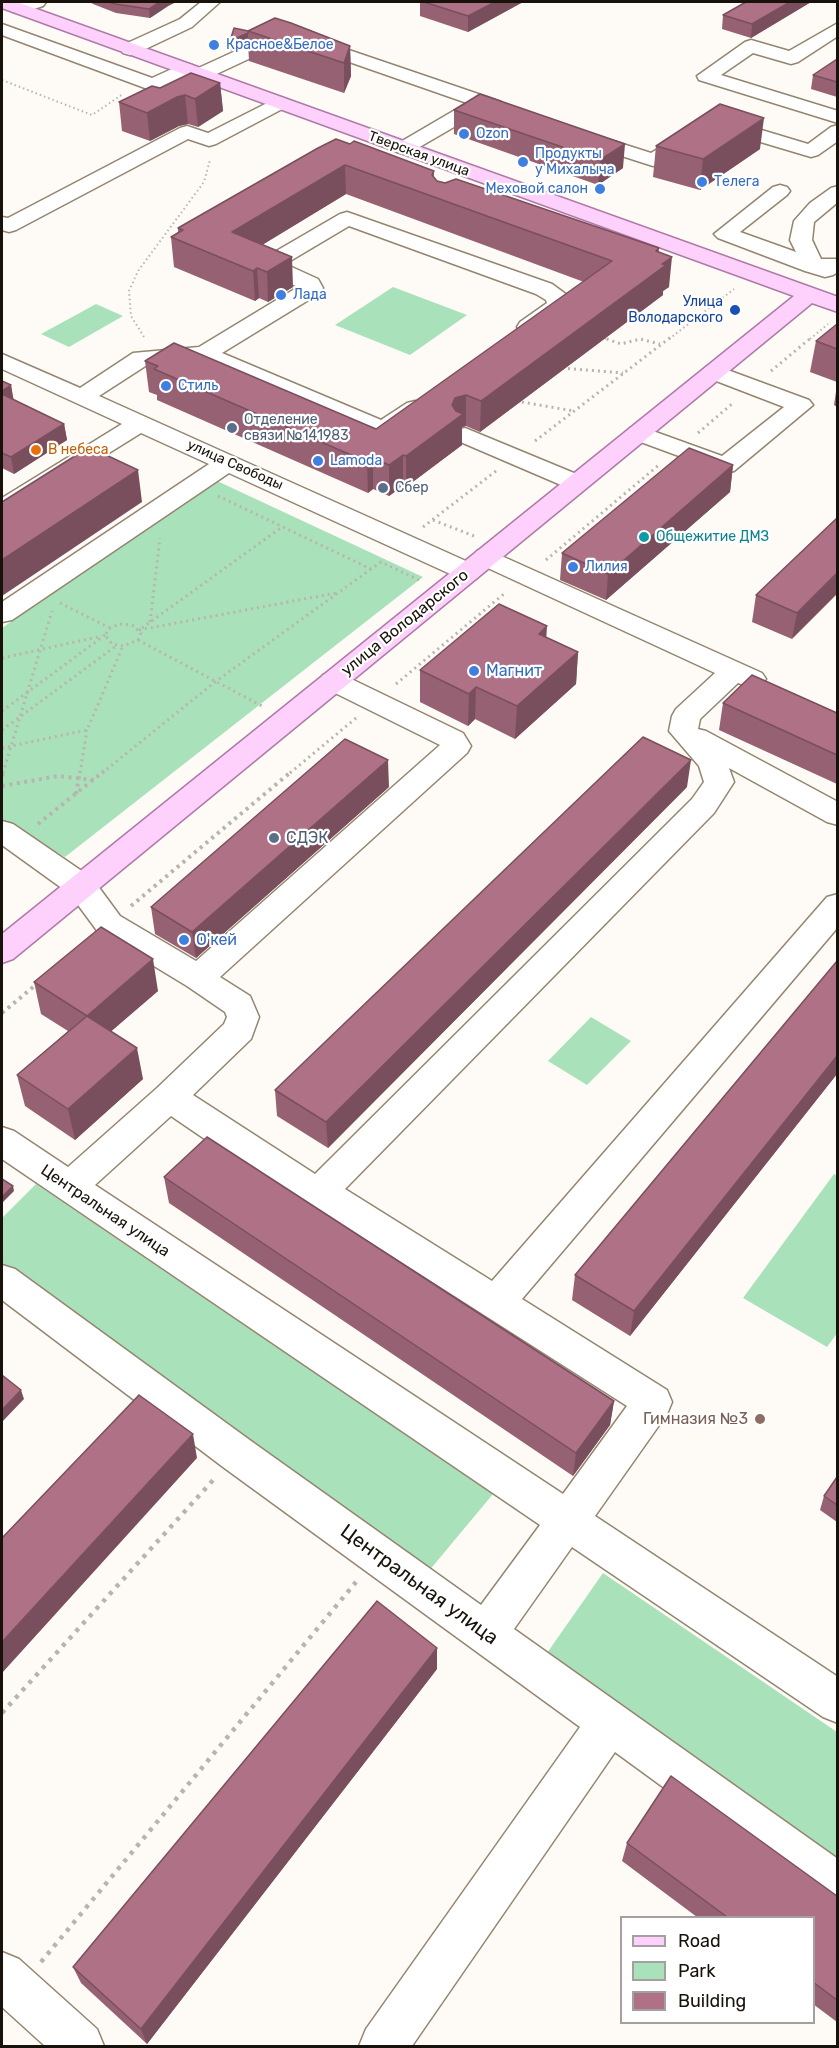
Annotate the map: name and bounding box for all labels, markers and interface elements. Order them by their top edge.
place label: Красное&Белое [226,37,334,53]
marker: Красное&Белое [207,38,221,52]
place label: Ozon [476,126,509,142]
marker: Ozon [457,127,471,141]
street label: Тверская улица [366,128,472,180]
place label: Продукты у Михалыча [535,146,614,178]
marker: Продукты у Михалыча [516,155,530,169]
place label: Телега [714,174,760,190]
marker: Телега [695,175,709,189]
place label: Меховой салон [485,181,588,197]
marker: Меховой салон [593,182,607,196]
place label: Лада [293,287,327,303]
marker: Лада [274,288,288,302]
place label: Улица Володарского [628,294,723,326]
marker: Улица Володарского [728,303,742,317]
place label: Стиль [178,378,218,394]
marker: Стиль [159,379,173,393]
place label: Отделение связи №141983 [244,412,349,444]
marker: Отделение связи №141983 [225,421,239,435]
street label: улица Свободы [184,436,286,494]
place label: В небеса [48,442,109,458]
marker: В небеса [29,443,43,457]
place label: Lamoda [330,453,382,469]
marker: Lamoda [311,454,325,468]
place label: Сбер [395,480,429,496]
marker: Сбер [376,481,390,495]
place label: Общежитие ДМЗ [656,529,769,545]
marker: Общежитие ДМЗ [637,530,651,544]
place label: Лилия [585,559,628,575]
marker: Лилия [566,560,580,574]
street label: улица Володарского [337,566,473,680]
place label: Магнит [486,661,542,681]
marker: Магнит [467,664,481,678]
place label: СДЭК [286,828,328,848]
marker: СДЭК [267,831,281,845]
place label: О'кей [196,930,237,950]
marker: О'кей [177,933,191,947]
street label: Центральная улица [37,1161,173,1261]
place label: Гимназия №3 [643,1409,748,1429]
marker: Гимназия №3 [753,1412,767,1426]
street label: Центральная улица [335,1520,503,1650]
legend [620,1916,815,2024]
text: Road [678,1930,721,1952]
text: Park [678,1960,715,1982]
text: Building [678,1990,746,2012]

